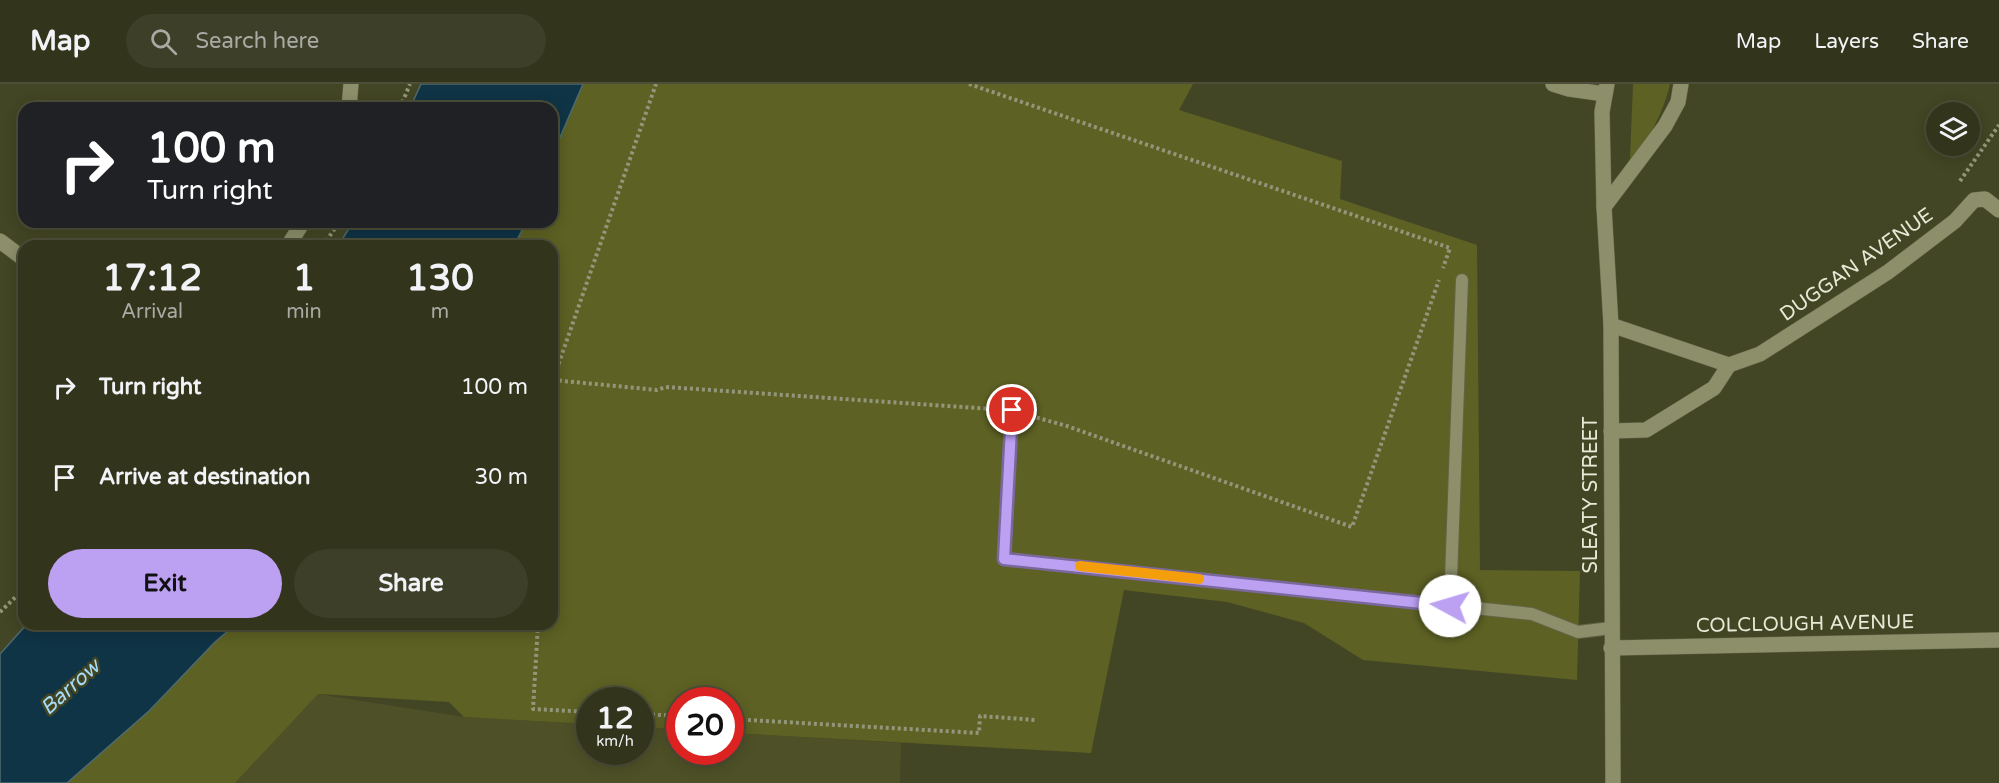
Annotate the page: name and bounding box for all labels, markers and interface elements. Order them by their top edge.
search box [126,14,546,68]
text: Map [30,24,90,58]
icon: search [147,25,180,58]
text: Search here [195,28,319,54]
text: Map [1736,29,1781,54]
text: Layers [1814,29,1879,54]
text: Share [1912,29,1969,54]
map controls [1926,102,1980,156]
button: layers [1926,102,1980,156]
text: 100 m [147,123,276,174]
icon: right [48,126,126,204]
text: Turn right [147,174,273,207]
street label: DUGGAN AVENUE [1775,203,1938,327]
text: 17:12 [102,257,202,300]
text: 1 [293,257,315,300]
text: 130 [406,257,474,300]
text: Arrival [121,300,183,324]
text: min [286,300,322,324]
text: m [431,300,449,324]
icon: right [48,371,81,404]
text: Turn right [99,374,201,400]
text: 100 m [461,374,528,400]
pin [986,384,1037,435]
icon: arrive [995,393,1028,426]
street label: SLEATY STREET [1579,417,1603,574]
icon: arrive [48,461,81,494]
text: Arrive at destination [99,464,310,490]
text: 30 m [474,464,528,490]
button: Exit [48,549,282,618]
button: Share [294,549,528,618]
position arrow [1418,574,1482,638]
street label: COLCLOUGH AVENUE [1696,610,1914,638]
water label: Barrow [35,653,107,721]
speed limit sign: 20 [666,687,744,765]
text: 12 [596,700,634,737]
text: km/h [596,732,634,750]

